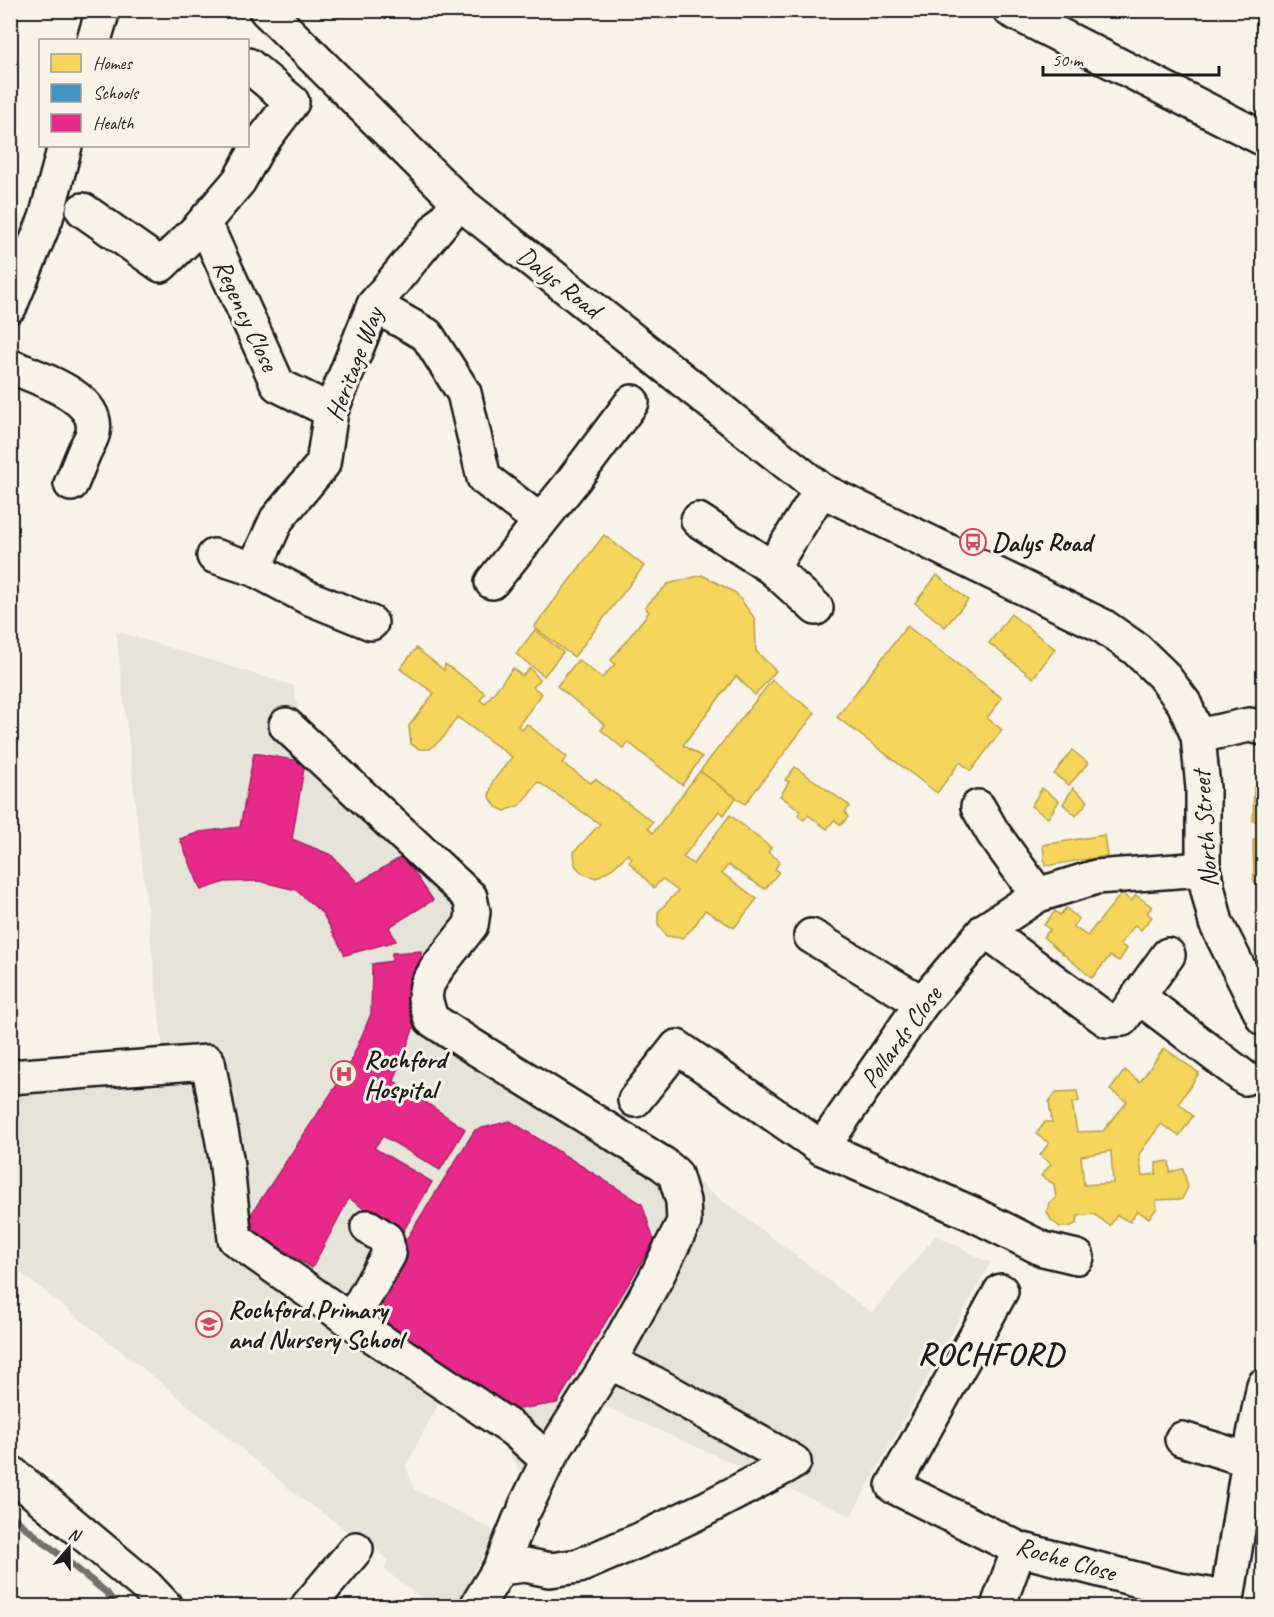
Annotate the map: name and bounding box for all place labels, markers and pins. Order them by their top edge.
place label: Dalys Road [992,526,1096,559]
bus stop icon: Dalys Road [958,527,988,557]
place label: Rochford Hospital [364,1043,450,1106]
hospital icon: Rochford Hospital [329,1059,359,1089]
place label: Rochford Primary and Nursery School [228,1293,408,1356]
school or university icon: Rochford Primary and Nursery School [194,1309,224,1339]

